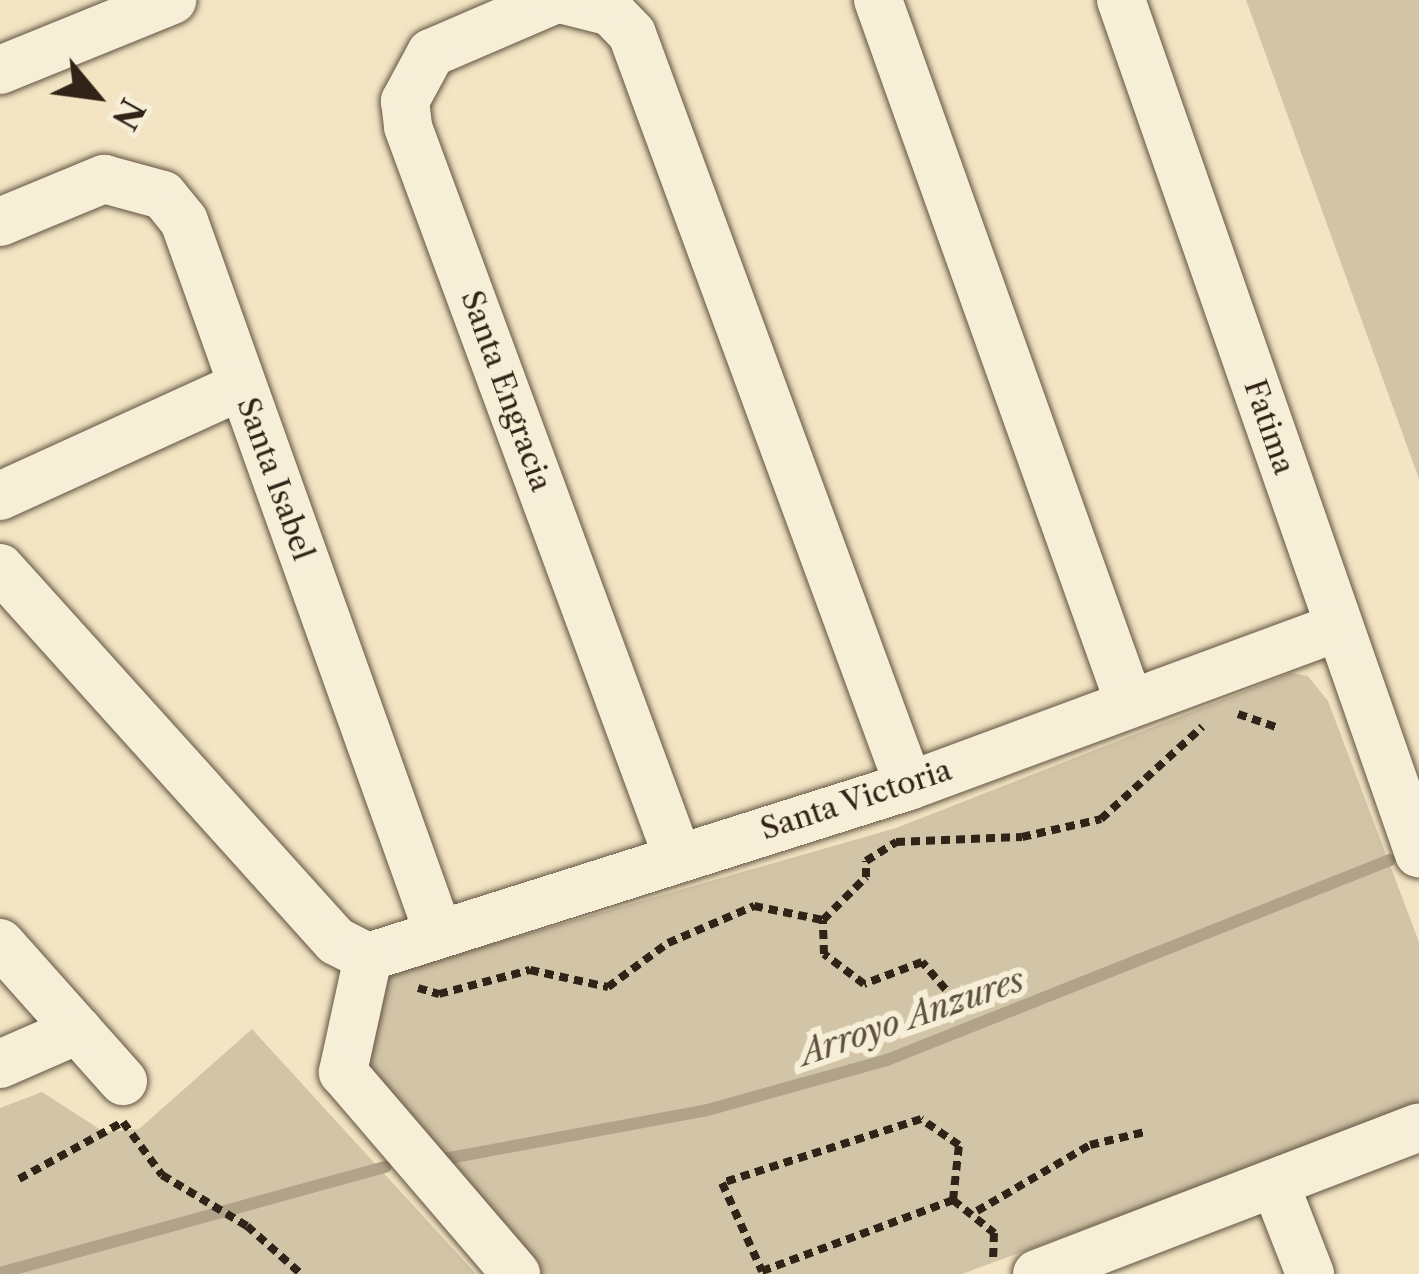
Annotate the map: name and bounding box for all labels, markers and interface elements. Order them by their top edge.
north arrow [36,36,156,156]
text: N [103,91,153,136]
street label: Santa Engracia [453,286,559,496]
street label: Fatima [1236,375,1302,479]
street label: Santa Isabel [229,393,321,565]
street label: Santa Victoria [755,752,957,848]
water label: Arroyo Anzures [795,960,1029,1074]

